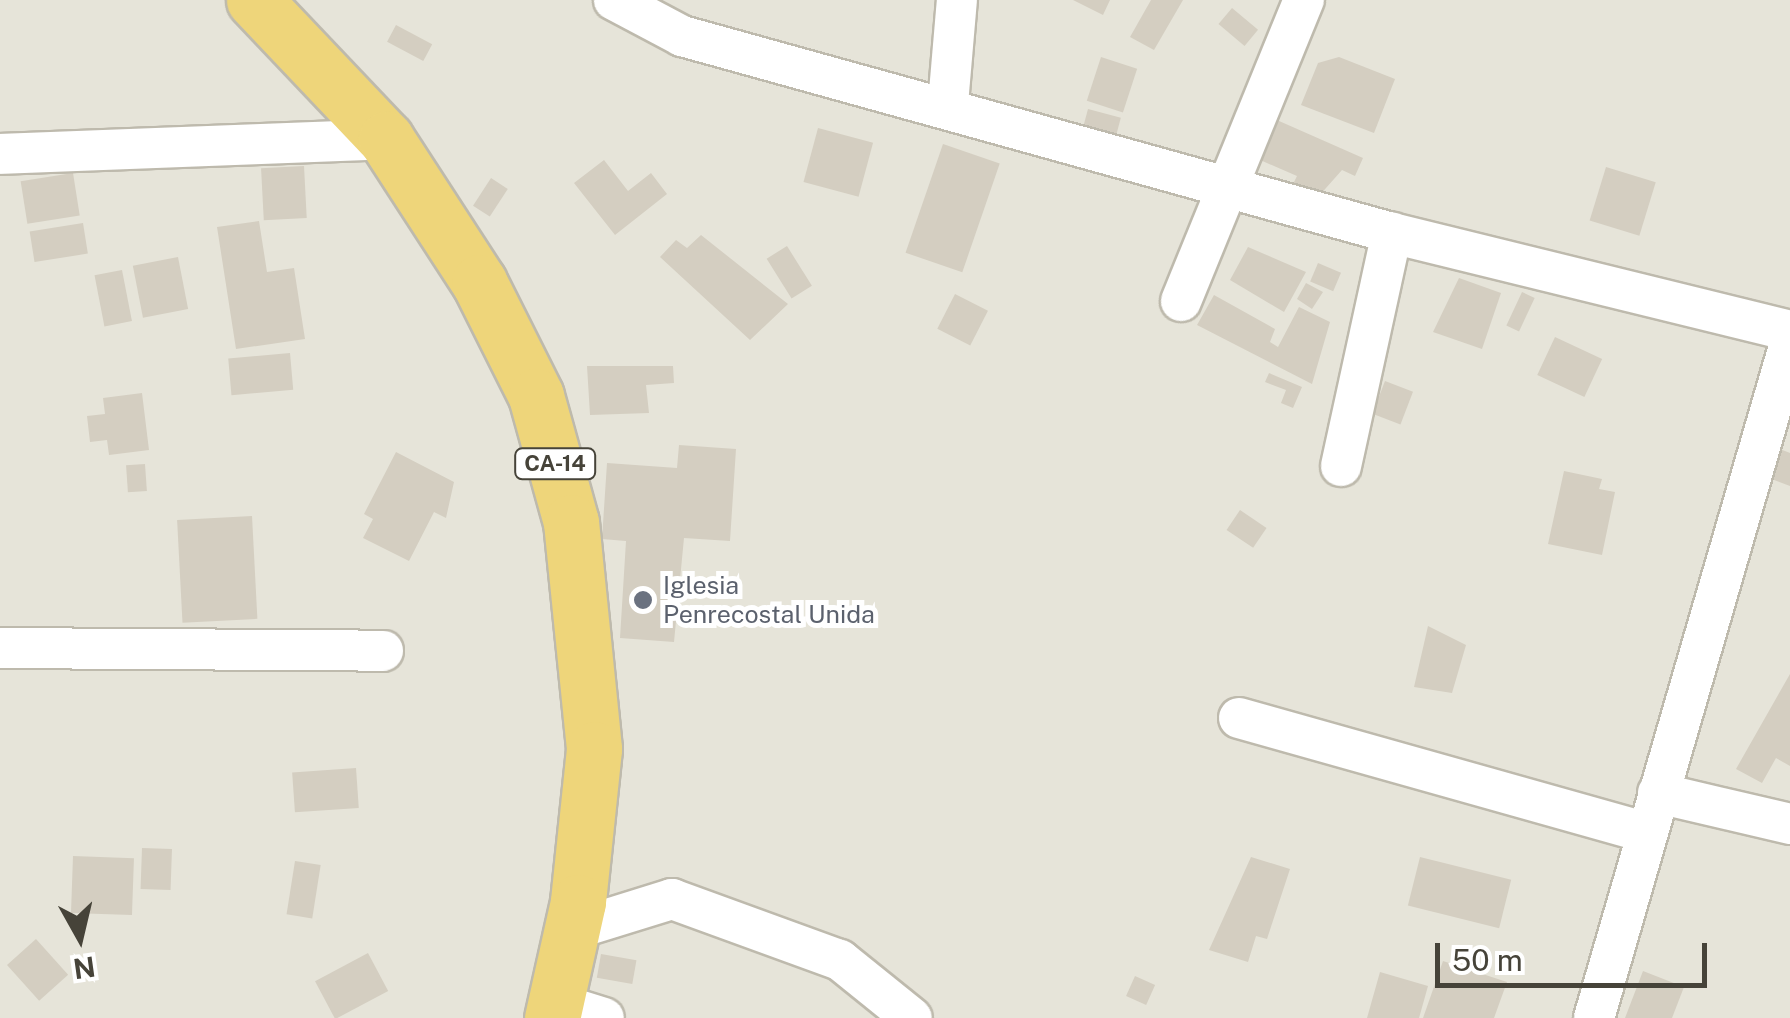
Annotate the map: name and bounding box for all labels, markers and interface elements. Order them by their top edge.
road number: CA-14 [512,447,598,481]
place label: Iglesia Penrecostal Unida [663,571,875,630]
marker: Iglesia Penrecostal Unida [632,589,654,611]
north arrow [30,888,130,988]
scale bar [1440,923,1712,985]
text: 50 m [1452,942,1523,978]
text: N [71,950,97,986]

